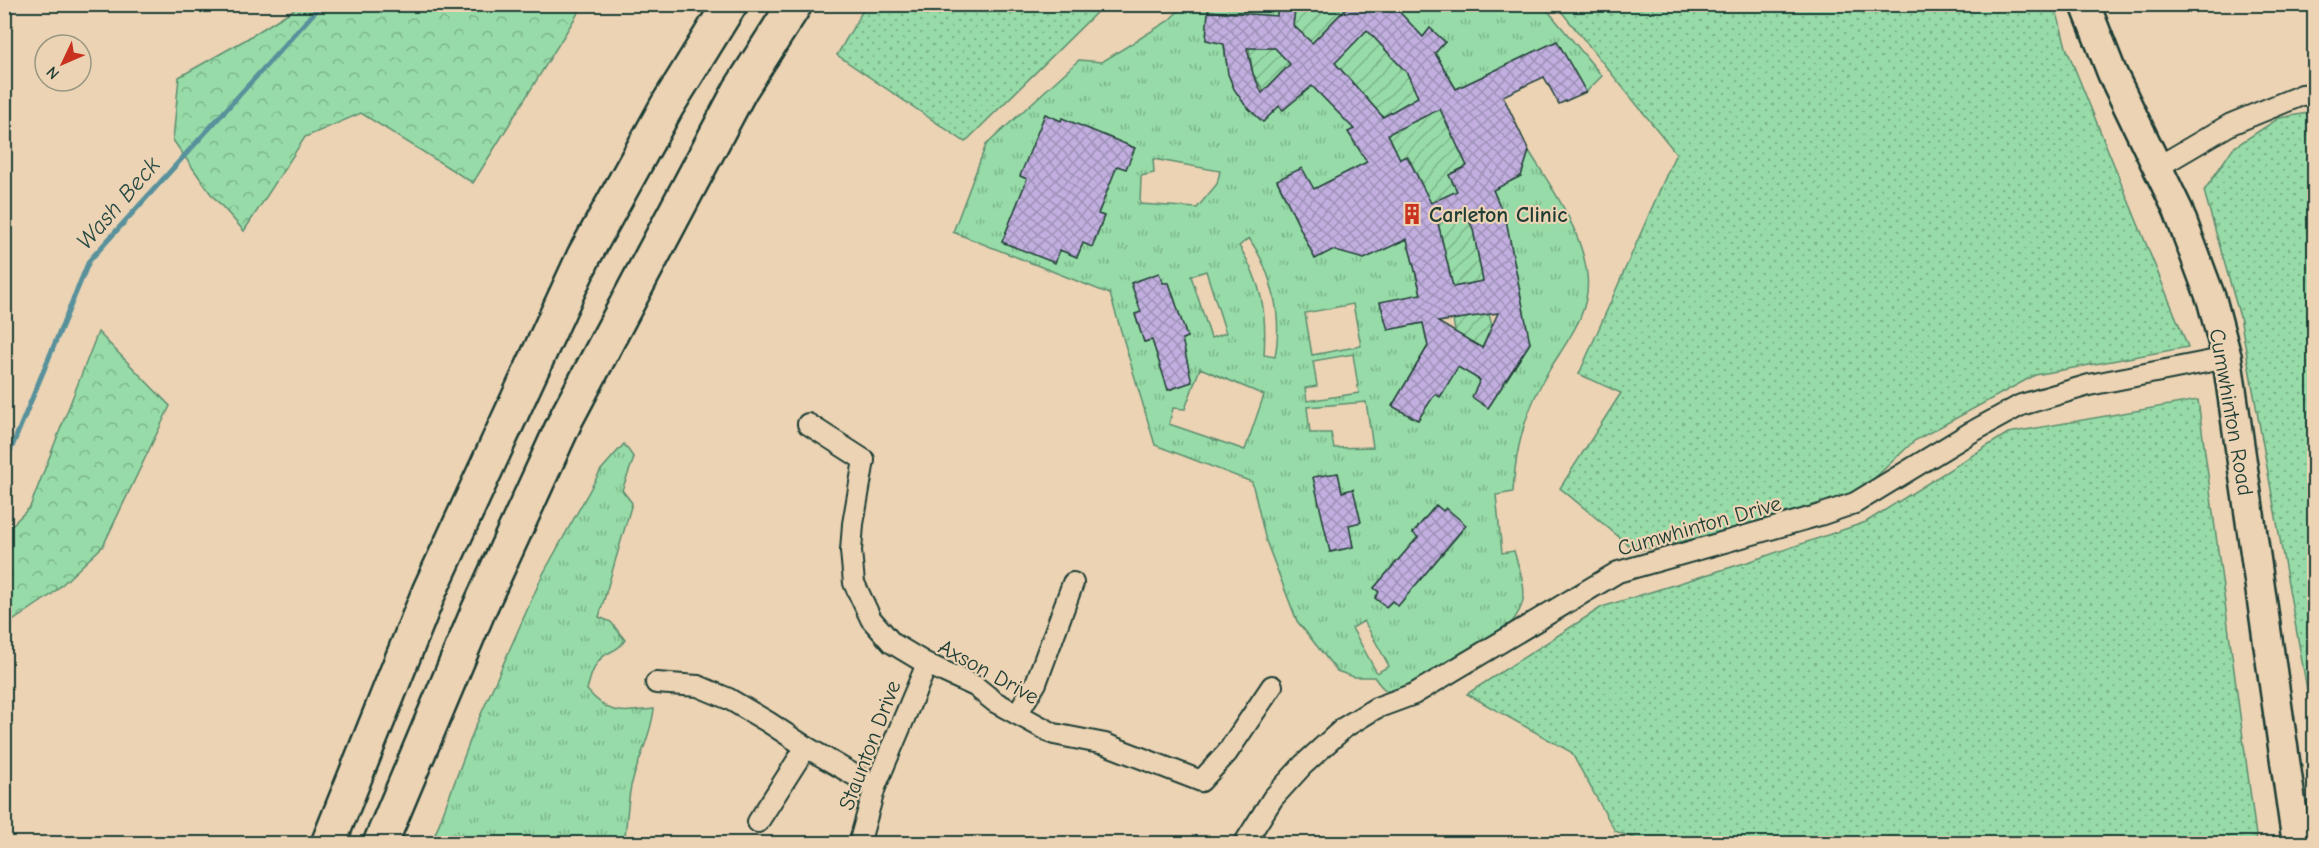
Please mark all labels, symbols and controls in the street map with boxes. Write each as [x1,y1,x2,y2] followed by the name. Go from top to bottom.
[33,33,93,93] north arrow
[43,63,63,83] text: N
[70,151,166,255] water label: Wash Beck
[1400,202,1424,226] building icon: Carleton Clinic
[1429,202,1568,228] place label: Carleton Clinic
[2204,327,2259,498] street label: Cumwhinton Road
[1614,490,1784,562] street label: Cumwhinton Drive
[934,634,1043,710] street label: Axson Drive
[833,677,907,814] street label: Staunton Drive

